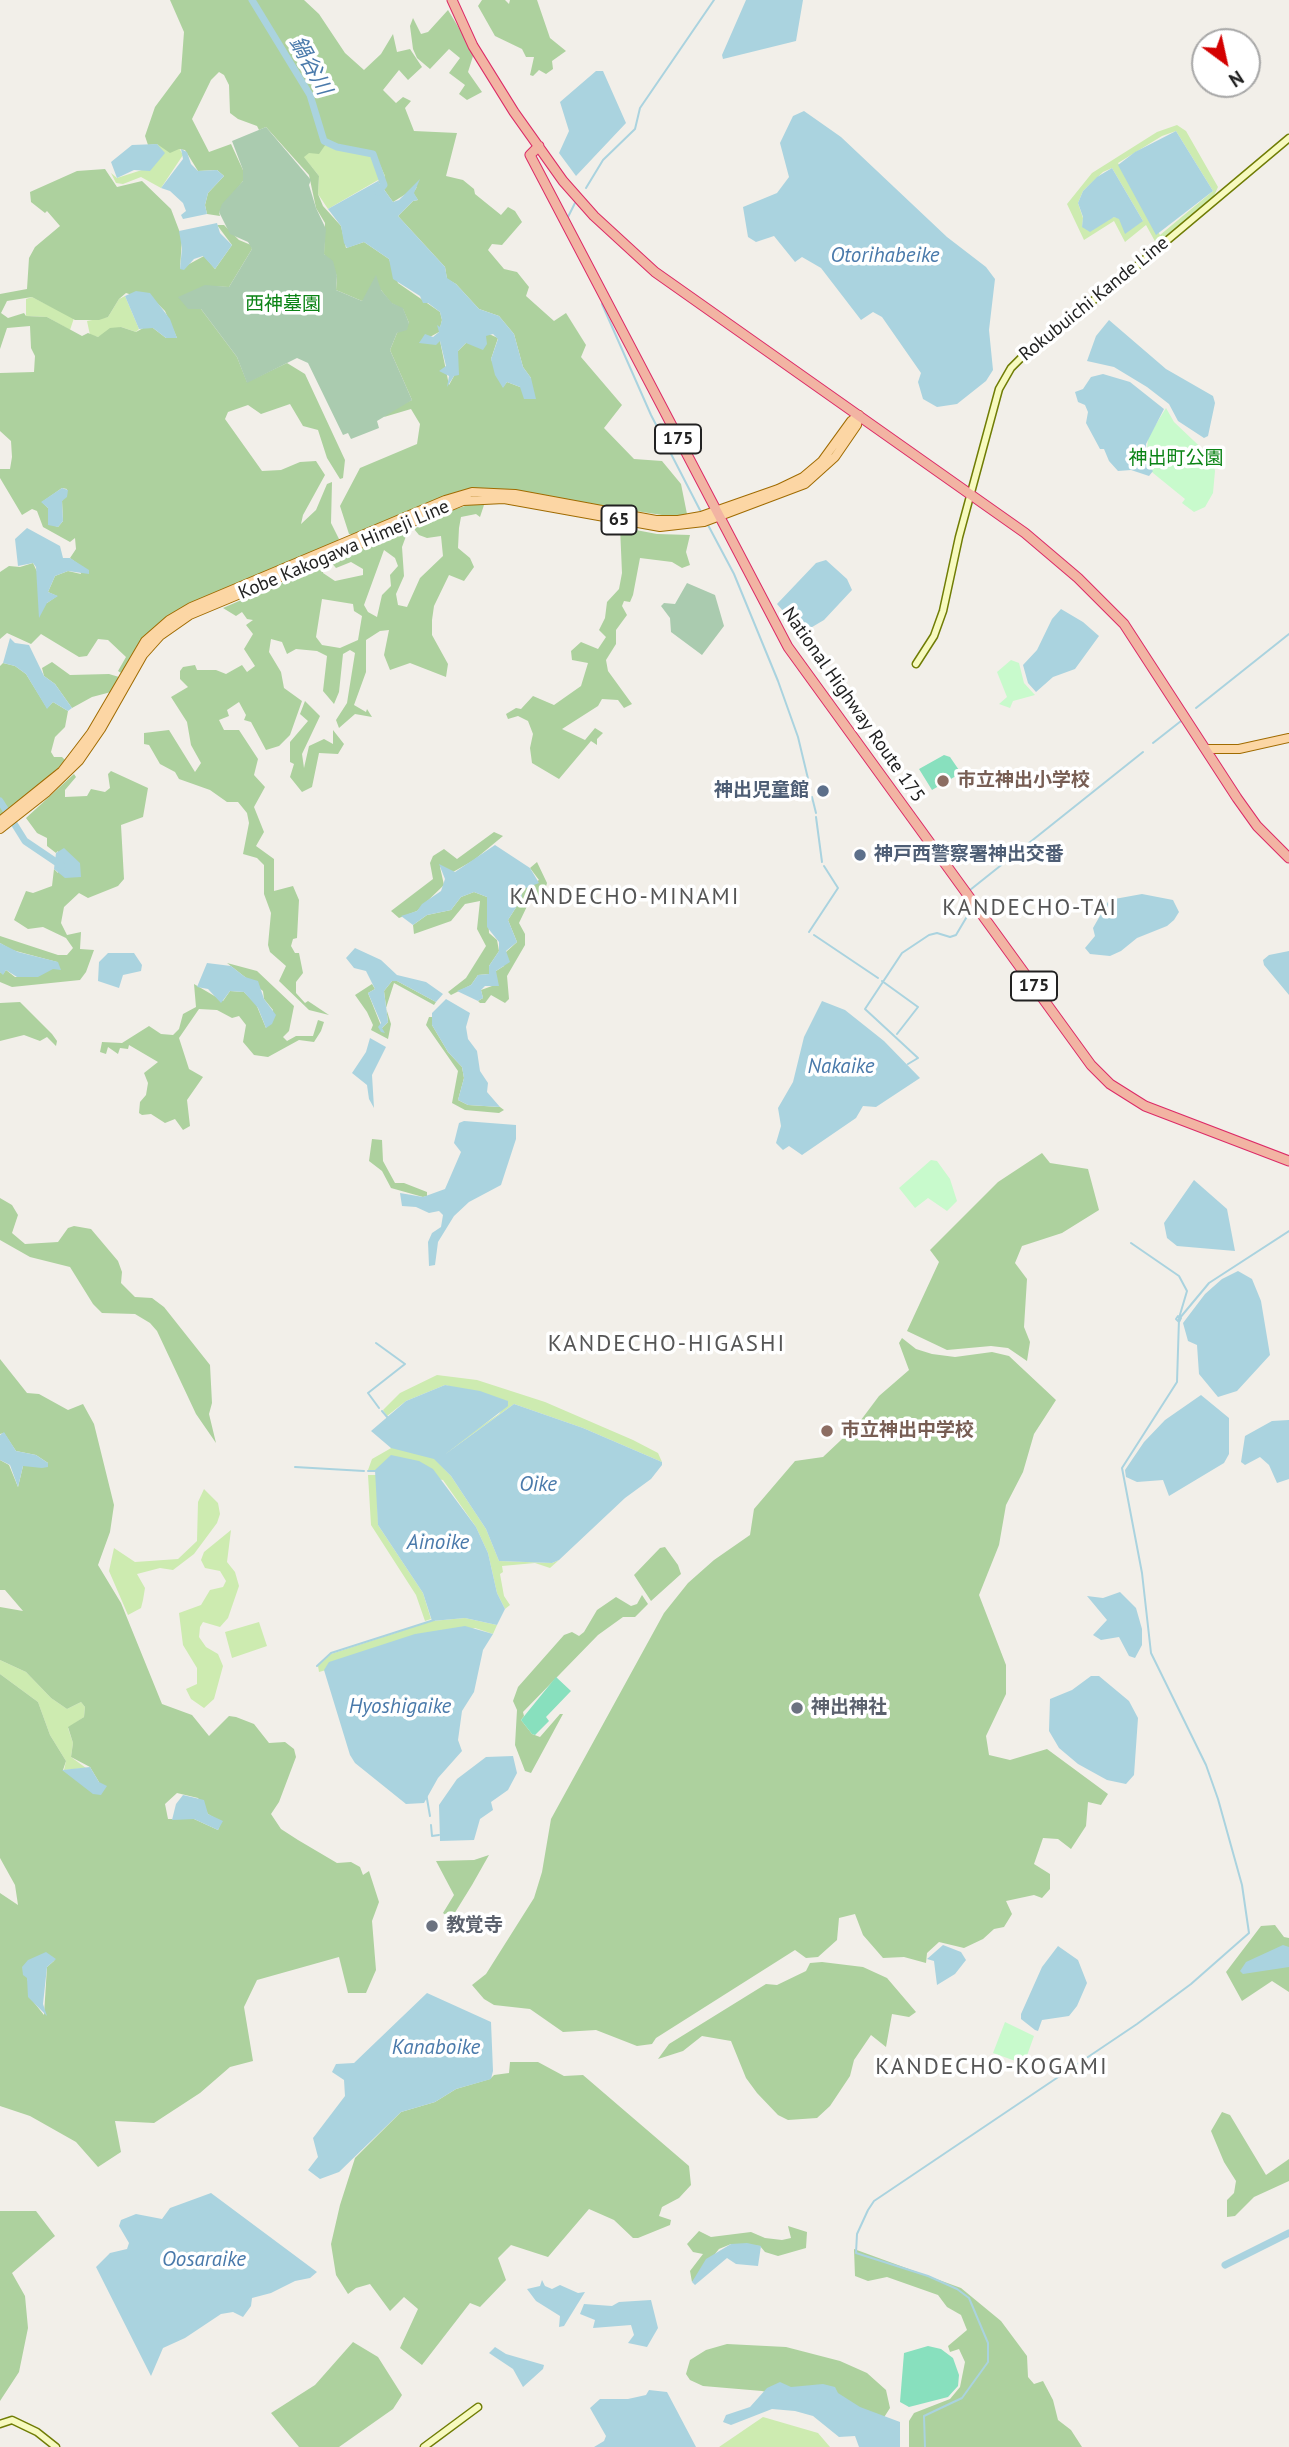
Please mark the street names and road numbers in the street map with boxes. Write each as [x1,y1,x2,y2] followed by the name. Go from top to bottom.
[1015,232,1173,366] street label: Rokubuichi Kande Line
[655,424,701,454] road number: 175
[235,495,453,605] street label: Kobe Kakogawa Himeji Line
[602,506,636,534] road number: 65
[777,603,929,807] street label: National Highway Route 175
[1011,972,1057,1001] road number: 175

